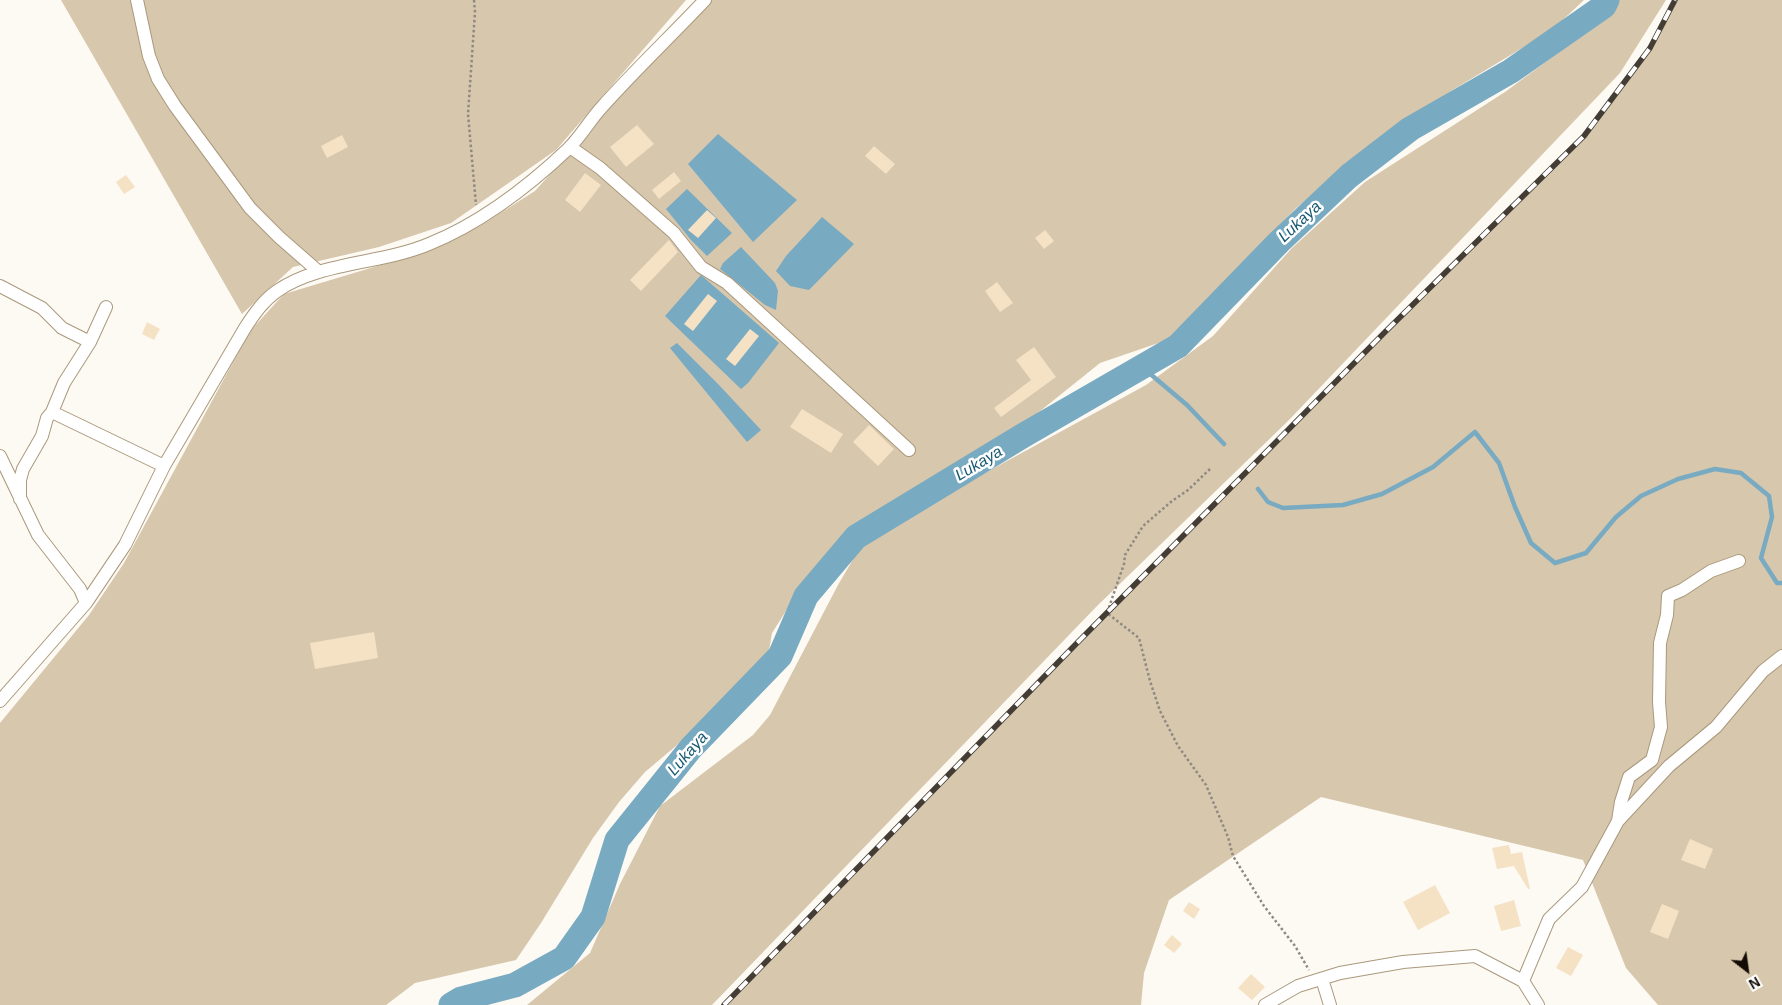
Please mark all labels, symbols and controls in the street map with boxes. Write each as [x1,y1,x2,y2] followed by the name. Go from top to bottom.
[1275,197,1325,247] water label: Lukaya
[952,442,1006,486] water label: Lukaya
[664,728,712,780] water label: Lukaya
[1722,945,1772,995] north arrow
[1746,974,1763,992] text: N

